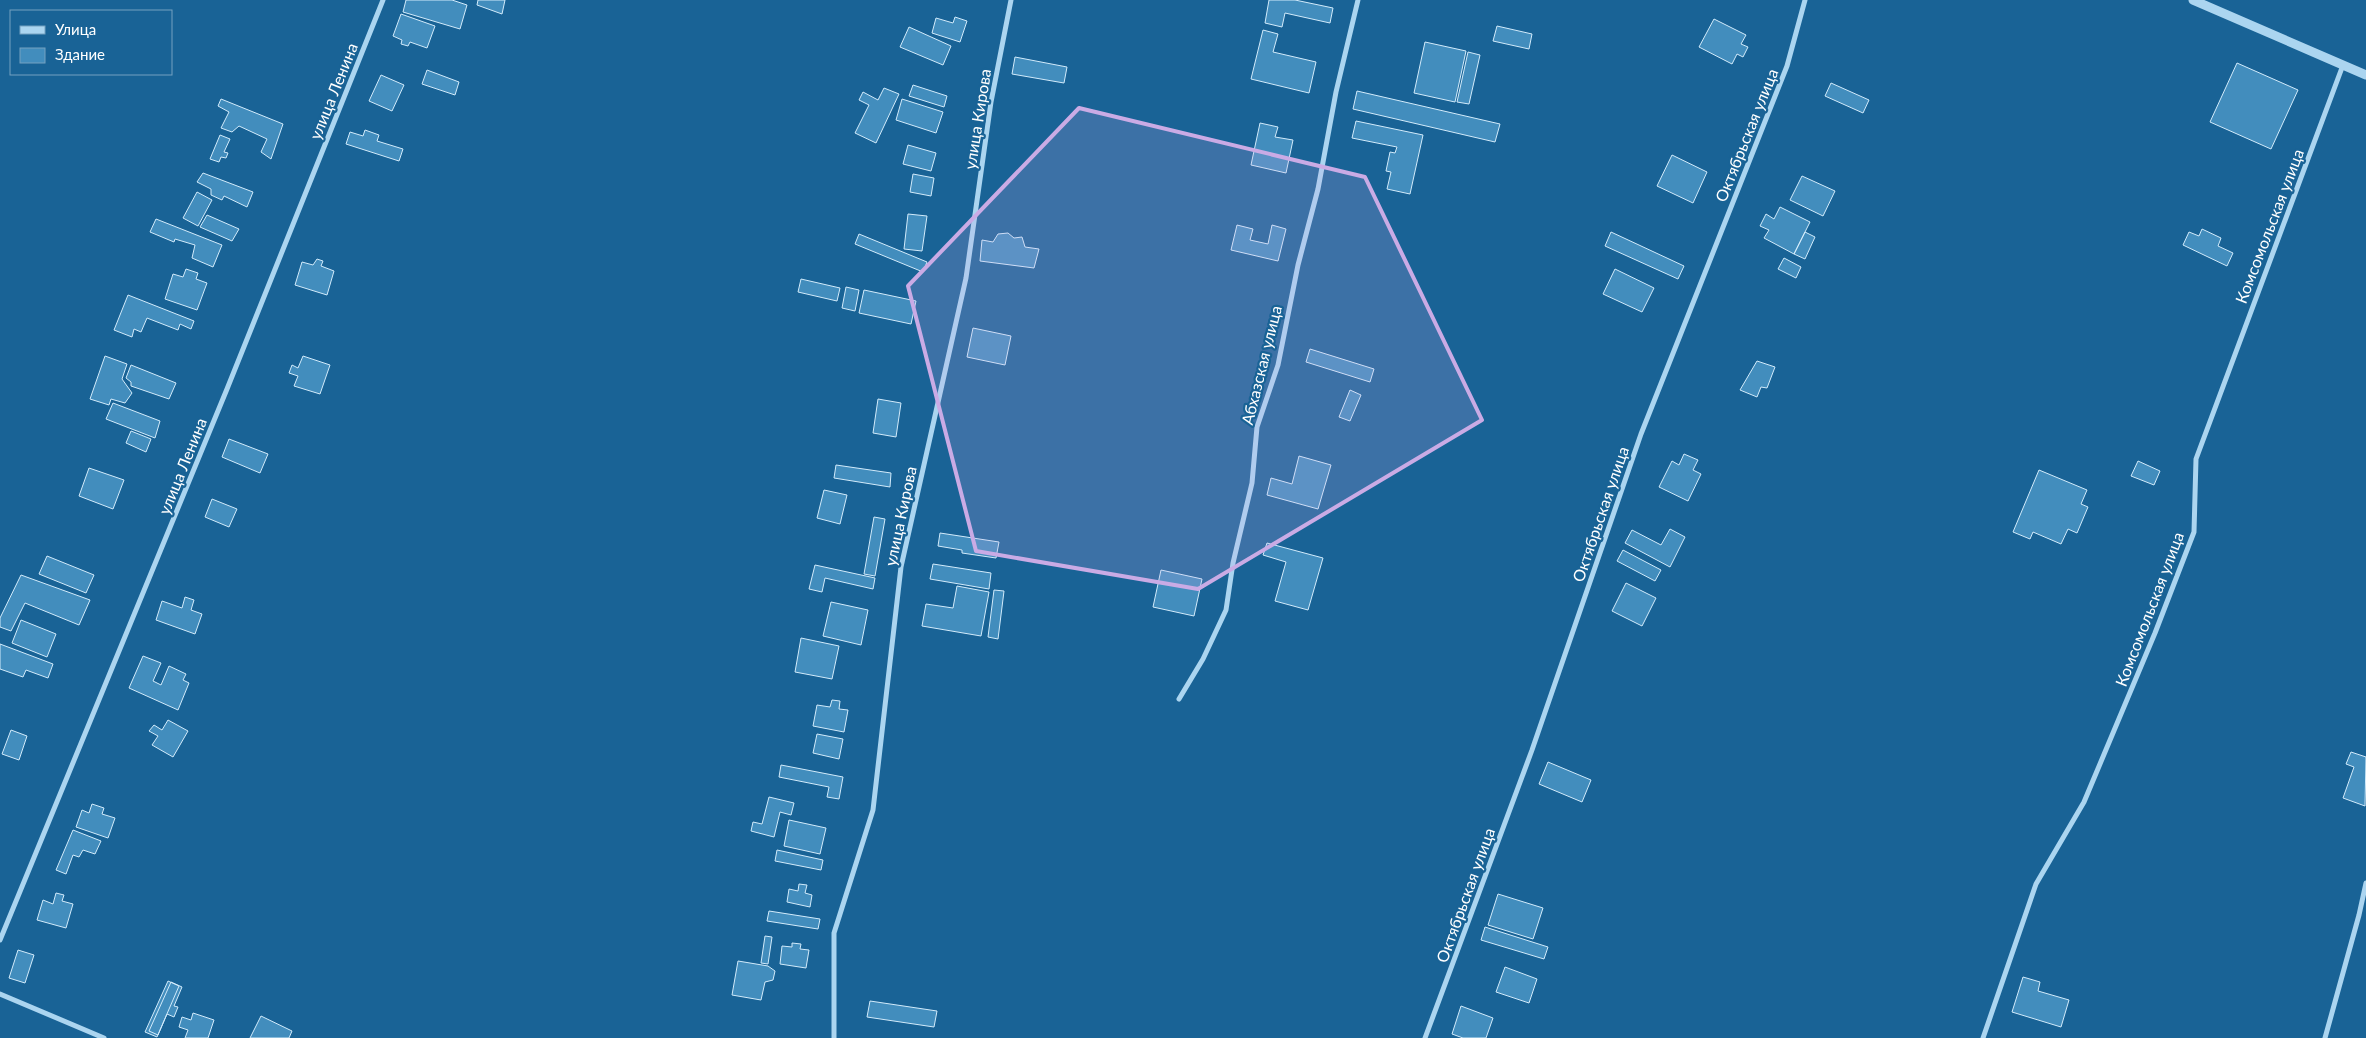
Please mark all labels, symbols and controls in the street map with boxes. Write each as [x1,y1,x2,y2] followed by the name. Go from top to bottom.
[10,10,172,75] legend
[55,20,96,38] text: Улица
[305,40,361,142] street label: улица Ленина
[55,45,105,63] text: Здание
[1711,66,1781,204] street label: Октябрьская улица
[960,67,994,171] street label: улица Кирова
[2231,146,2307,306] street label: Комсомольская улица
[1237,303,1285,427] street label: Абхазская улица
[154,415,210,517] street label: улица Ленина
[1568,444,1632,584] street label: Октябрьская улица
[880,464,920,568] street label: улица Кирова
[2111,529,2187,689] street label: Комсомольская улица
[1432,825,1498,965] street label: Октябрьская улица

